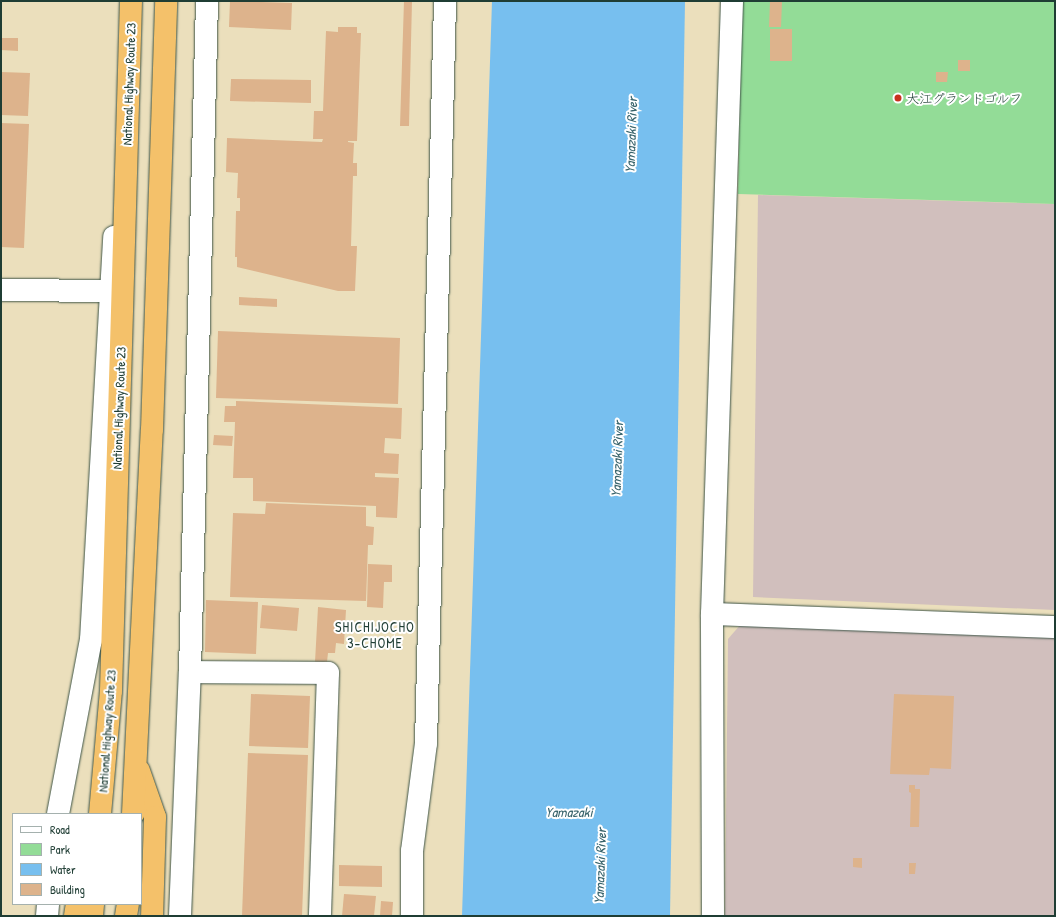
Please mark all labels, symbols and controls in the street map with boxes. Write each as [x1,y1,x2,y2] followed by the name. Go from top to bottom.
[119,22,139,146] street label: National Highway Route 23
[906,90,1023,106] place label: 大江グランドゴルフ
[893,93,903,103] marker: 大江グランドゴルフ
[621,97,641,173] water label: Yamazaki River
[109,346,129,470] street label: National Highway Route 23
[607,421,627,497] water label: Yamazaki River
[335,619,415,652] district label: SHICHIJOCHO 3-CHOME
[95,669,119,793] street label: National Highway Route 23
[545,804,593,820] water label: Yamazaki
[12,813,142,905] legend
[50,821,70,838] text: Road
[590,828,610,904] water label: Yamazaki River
[50,841,70,858] text: Park
[50,861,76,878] text: Water
[50,881,85,898] text: Building

